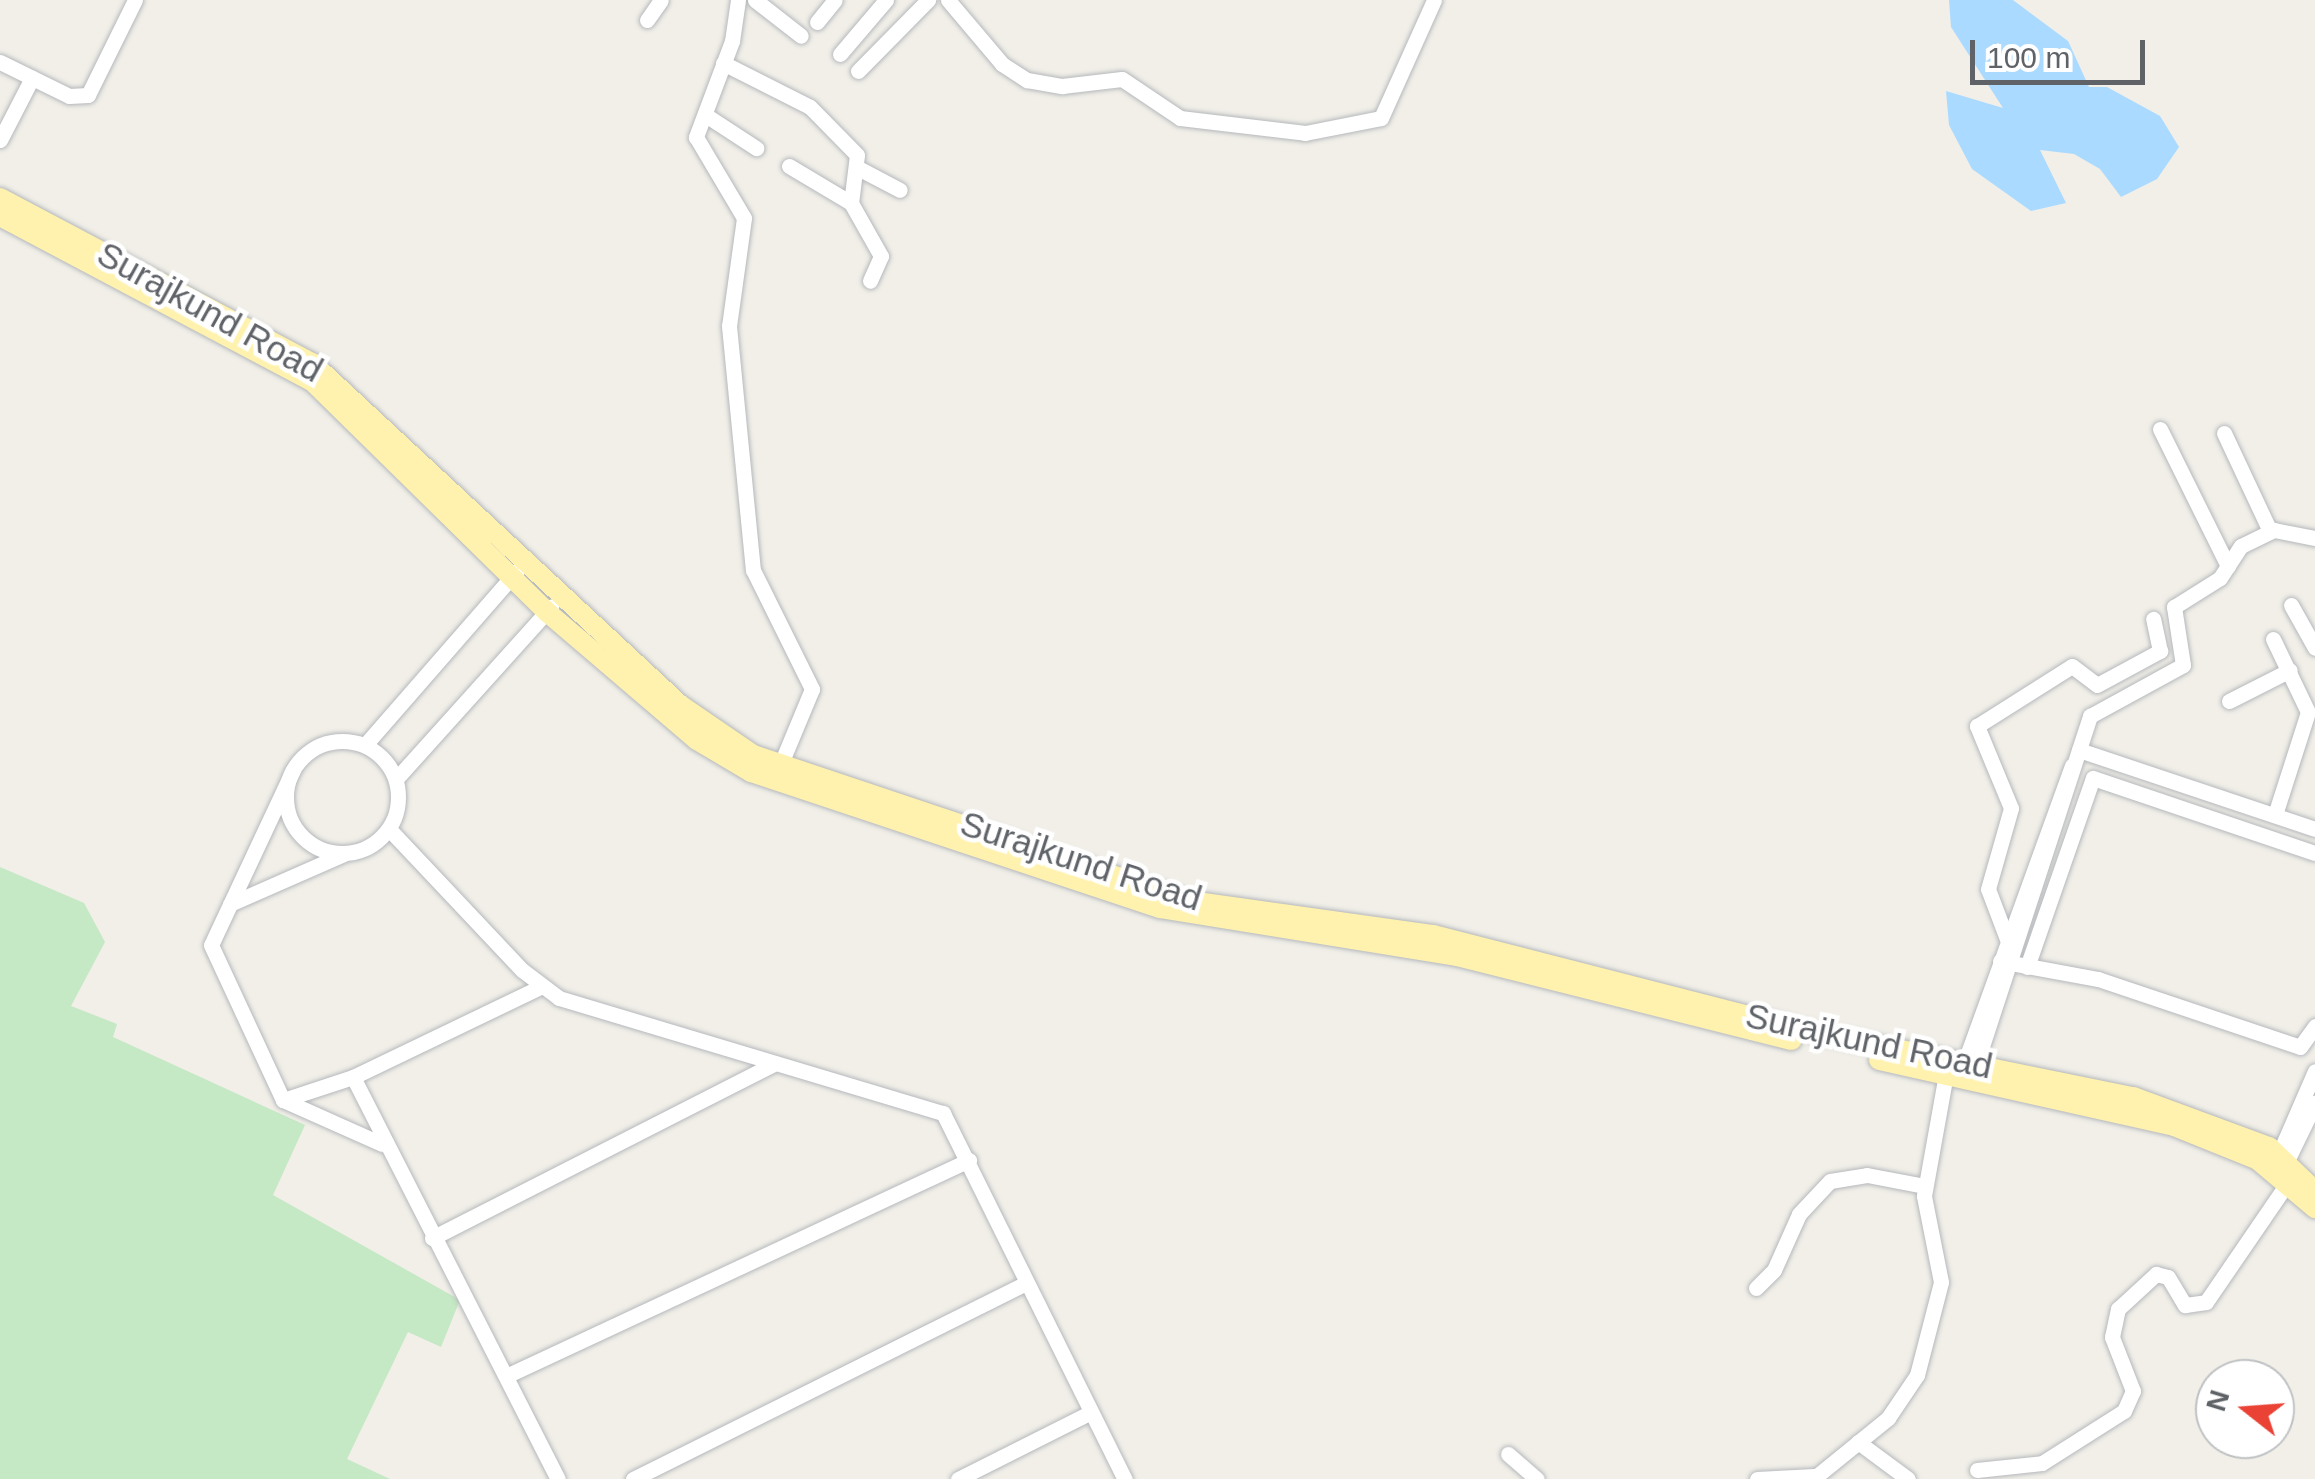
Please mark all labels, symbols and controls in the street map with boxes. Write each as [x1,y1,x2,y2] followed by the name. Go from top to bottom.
[1975,20,2150,82] scale bar
[1987,41,2070,74] text: 100 m
[90,233,330,391] street label: Surajkund Road
[955,802,1207,920] street label: Surajkund Road
[1742,994,1996,1088] street label: Surajkund Road
[2195,1359,2295,1459] north arrow
[2200,1386,2236,1415] text: N

